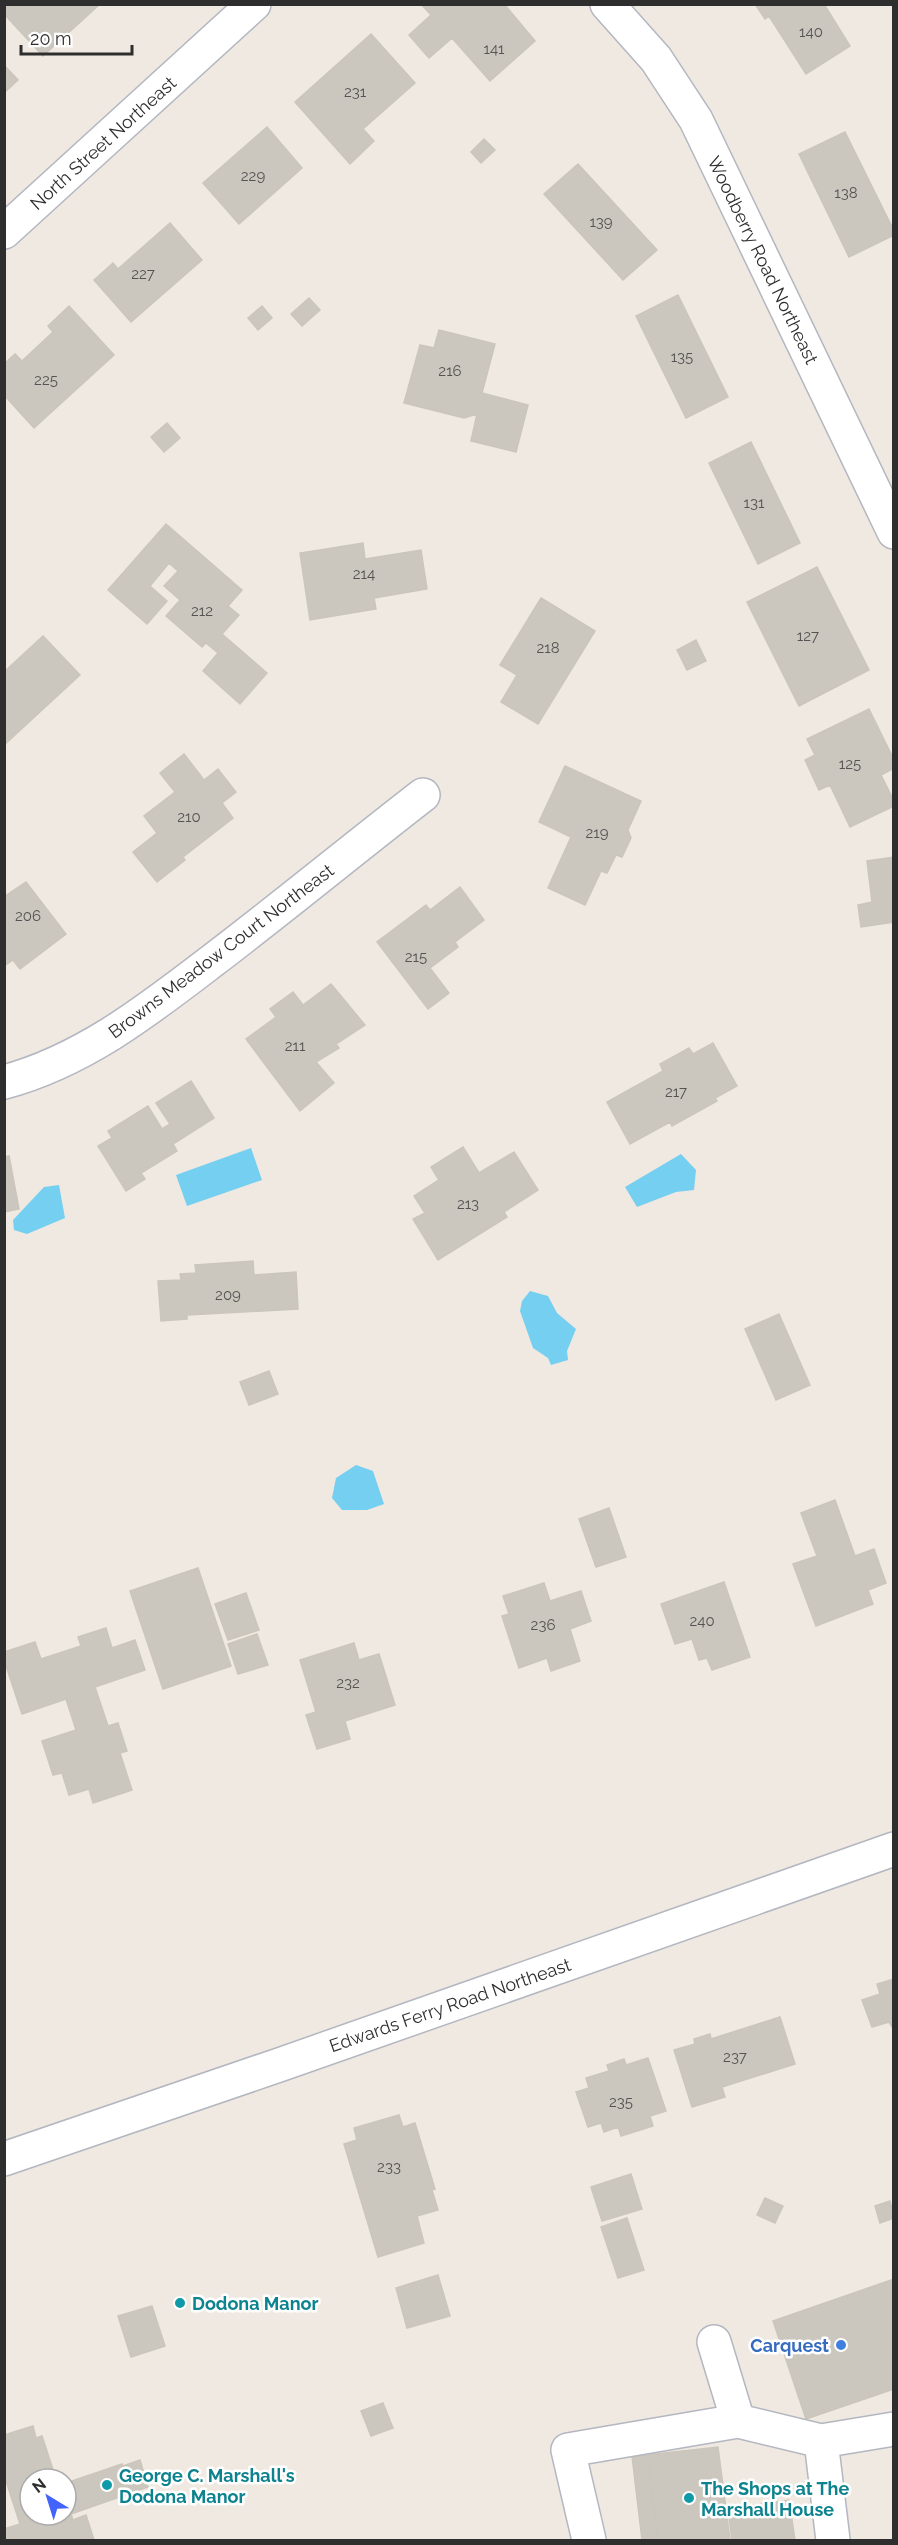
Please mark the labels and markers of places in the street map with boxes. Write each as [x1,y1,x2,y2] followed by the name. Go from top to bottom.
[192,2293,318,2314] place label: Dodona Manor
[173,2296,187,2310] marker: Dodona Manor
[750,2335,829,2356] place label: Carquest
[834,2338,848,2352] marker: Carquest
[119,2465,295,2507] place label: George C. Marshall's Dodona Manor
[100,2478,114,2492] marker: George C. Marshall's Dodona Manor
[701,2478,849,2520] place label: The Shops at The Marshall House
[682,2491,696,2505] marker: The Shops at The Marshall House

